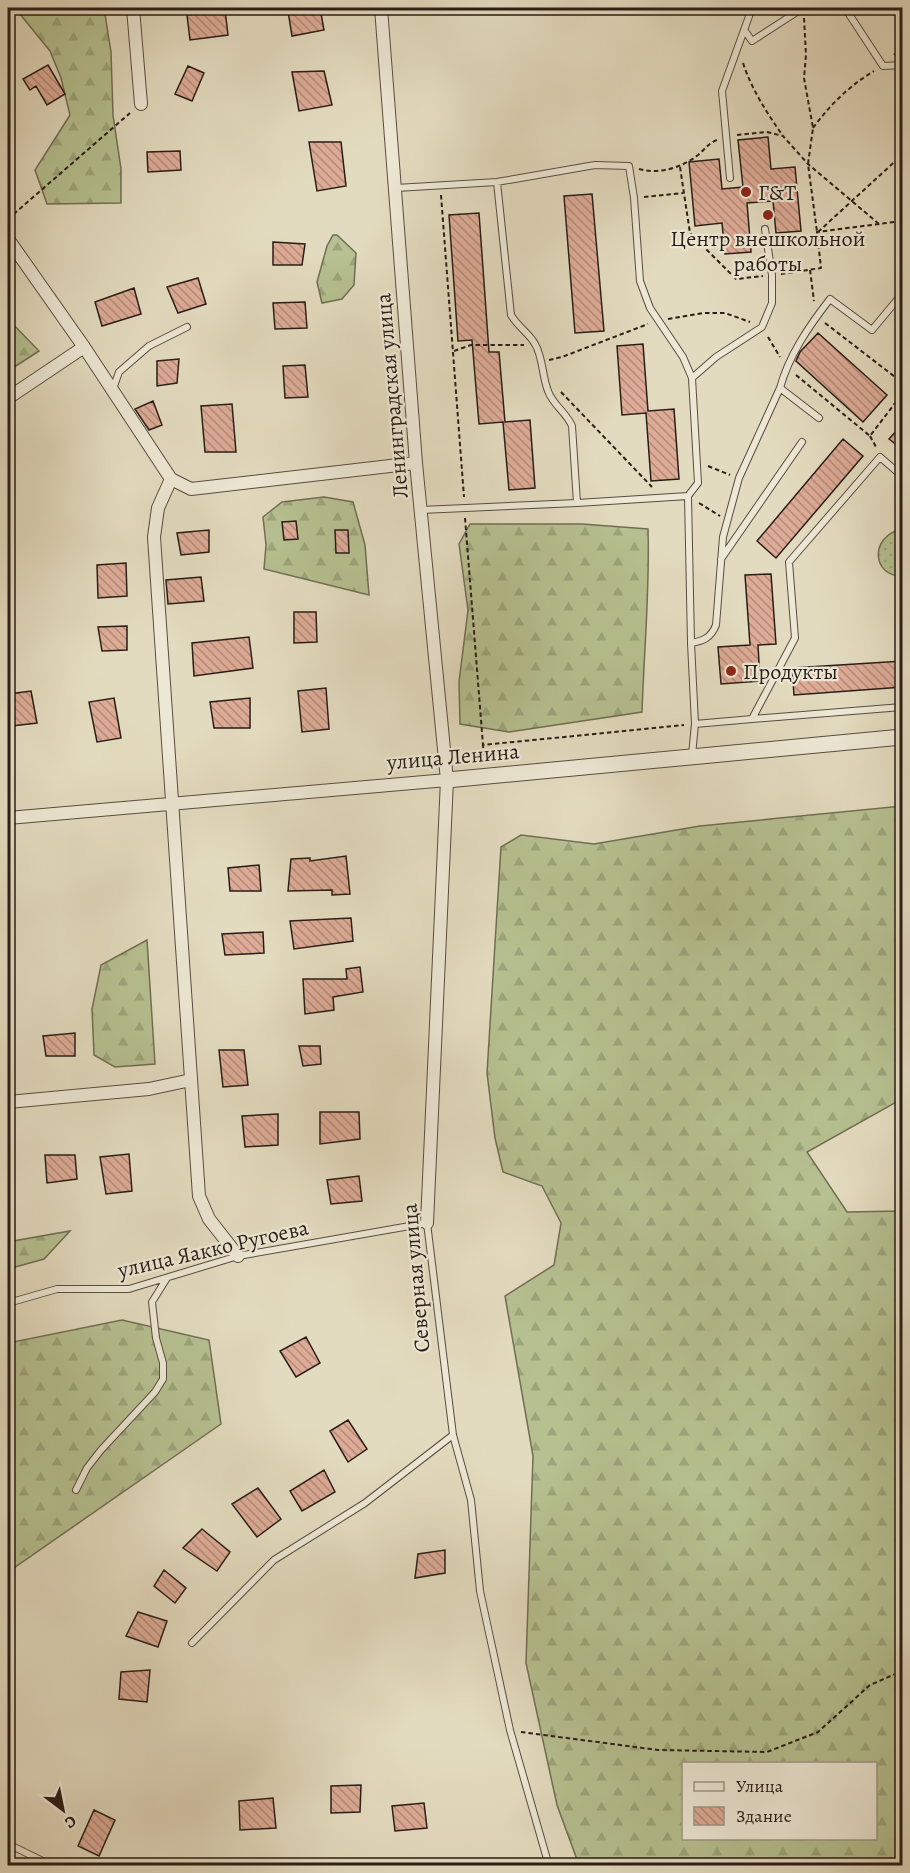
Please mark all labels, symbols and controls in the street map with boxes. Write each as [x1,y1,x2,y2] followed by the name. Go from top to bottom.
[758,178,796,208] place label: Г&Т
[739,185,753,199] marker: Г&Т
[761,208,775,222] marker: Центр внешкольной работы
[671,224,865,279] place label: Центр внешкольной работы
[368,291,416,500] street label: Ленинградская улица
[743,657,838,687] place label: Продукты
[724,664,738,678] marker: Продукты
[384,736,522,778] street label: улица Ленина
[394,1201,437,1354] street label: Северная улица
[114,1212,312,1286] street label: улица Яакко Ругоева
[682,1762,877,1840] legend
[736,1774,784,1798] text: Улица
[33,1780,93,1840] north arrow
[736,1804,792,1828] text: Здание
[60,1810,80,1834] text: С

